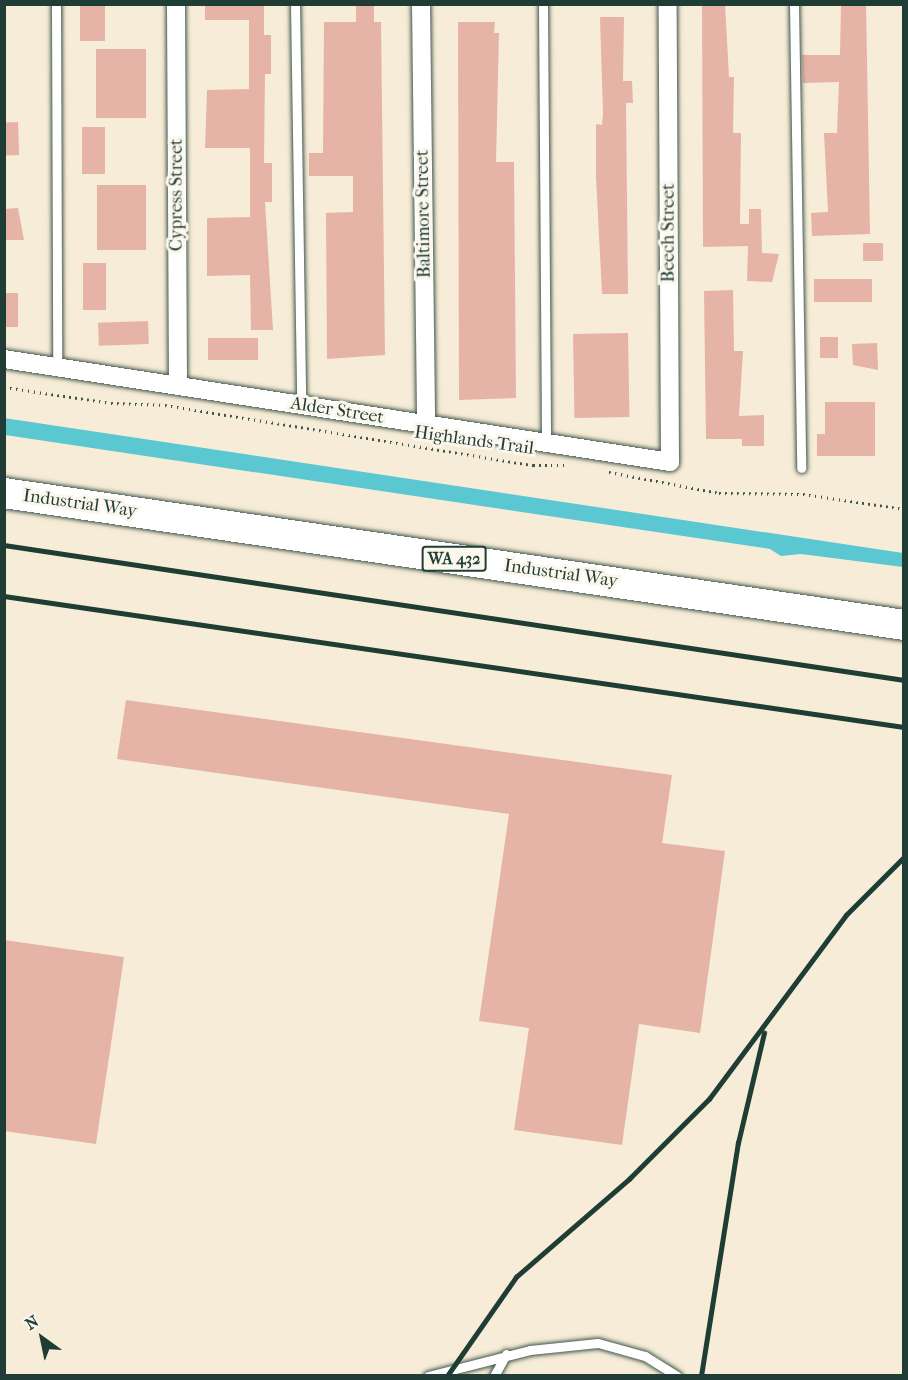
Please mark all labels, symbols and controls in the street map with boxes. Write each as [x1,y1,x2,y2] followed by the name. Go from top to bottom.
[166,139,188,251] street label: Cypress Street
[412,150,436,278] street label: Baltimore Street
[658,184,680,282] street label: Beech Street
[289,393,385,429] street label: Alder Street
[413,422,535,460] street label: Highlands Trail
[22,485,138,523] street label: Industrial Way
[421,546,487,572] road number: WA 432
[503,555,619,593] street label: Industrial Way
[12,1308,72,1368] north arrow
[22,1311,42,1334] text: N

